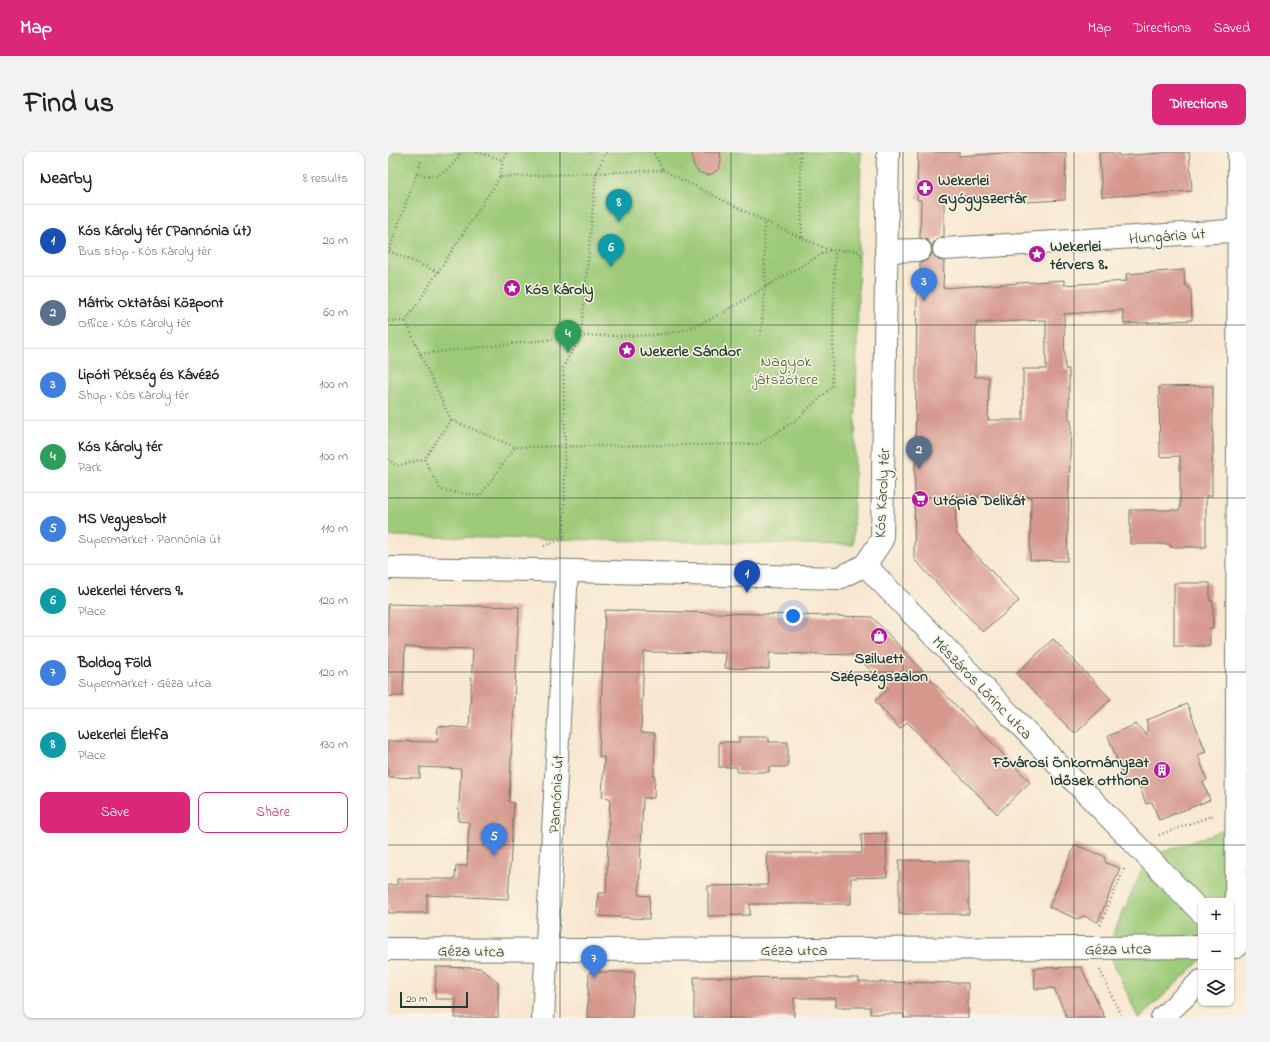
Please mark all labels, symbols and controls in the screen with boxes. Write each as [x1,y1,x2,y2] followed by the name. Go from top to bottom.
[20,15,52,42] text: Map
[1088,18,1111,39] text: Map
[1133,18,1191,39] text: Directions
[1213,18,1250,39] text: Saved
[24,84,114,125] text: Find us
[1152,84,1246,125] button: Directions
[40,166,92,191] text: Nearby
[303,169,348,188] text: 8 results
[938,169,1028,212] place label: Wekerlei Gyógyszertár
[915,178,935,198] pharmacy icon: Wekerlei Gyógyszertár
[606,189,632,222] pin: 8
[78,220,251,242] text: Kós Károly tér (Pannónia út)
[1128,222,1207,252] street label: Hungária út
[51,231,55,250] text: 1
[323,231,348,250] text: 20 m
[598,234,624,267] pin: 6
[1049,235,1108,277] place label: Wekerlei térvers 8.
[78,242,211,261] text: Bus stop · Kós Károly tér
[1027,244,1047,264] place icon: Wekerlei térvers 8.
[911,268,937,301] pin: 3
[502,278,522,298] place icon: Kós Károly
[525,278,594,303] place label: Kós Károly
[78,292,224,314] text: Mátrix Oktatási Központ
[50,303,56,322] text: 2
[323,303,348,322] text: 60 m
[78,314,191,333] text: Office · Kós Károly tér
[555,320,581,353] pin: 4
[617,340,637,360] place icon: Wekerle Sándor
[640,340,742,364] place label: Wekerle Sándor
[752,350,819,392] park label: Nagyok játszótere
[78,364,219,386] text: Lipóti Pékség és Kávézó
[50,375,56,394] text: 3
[319,375,348,394] text: 100 m
[78,386,189,405] text: Shop · Kós Károly tér
[78,436,162,458] text: Kós Károly tér
[906,436,932,469] pin: 2
[50,447,56,466] text: 4
[319,447,348,466] text: 100 m
[869,448,897,539] street label: Kós Károly tér
[78,458,102,477] text: Park
[910,489,930,509] supermarket icon: Utópia Delikát
[933,489,1027,513] place label: Utópia Delikát
[78,508,167,530] text: MS Vegyesbolt
[49,519,57,538] text: 5
[321,519,348,538] text: 110 m
[78,530,221,549] text: Supermarket · Pannónia út
[734,560,760,593] pin: 1
[78,580,183,602] text: Wekerlei térvers 9.
[50,591,56,610] text: 6
[318,591,348,610] text: 120 m
[78,602,106,621] text: Place
[783,606,803,626] your location
[869,626,889,646] shop icon: Sziluett Szépségszalon
[926,631,1038,746] street label: Mészáros Lőrinc utca
[830,647,928,690] place label: Sziluett Szépségszalon
[78,652,151,674] text: Boldog Föld
[50,663,56,682] text: 7
[318,663,348,682] text: 120 m
[78,674,211,693] text: Supermarket · Géza utca
[78,724,168,746] text: Wekerlei Életfa
[51,735,55,754] text: 8
[320,735,348,754] text: 130 m
[78,746,106,765] text: Place
[991,751,1150,793] place label: Fővárosi Önkormányzat Idősek otthona
[543,753,571,834] street label: Pannónia út
[1152,760,1172,780] building icon: Fővárosi Önkormányzat Idősek otthona
[40,792,190,833] button: Save
[198,792,348,833] button: Share
[481,823,507,856] pin: 5
[1198,898,1234,1006] map controls
[1198,898,1234,934] button: +
[1198,934,1234,970] button: −
[1084,937,1152,963] street label: Géza utca
[437,939,505,965] street label: Géza utca
[761,939,827,963] street label: Géza utca
[581,945,607,978] pin: 7
[1198,970,1234,1006] button: layers
[400,990,468,1009] scale bar
[406,991,428,1007] text: 20 m

